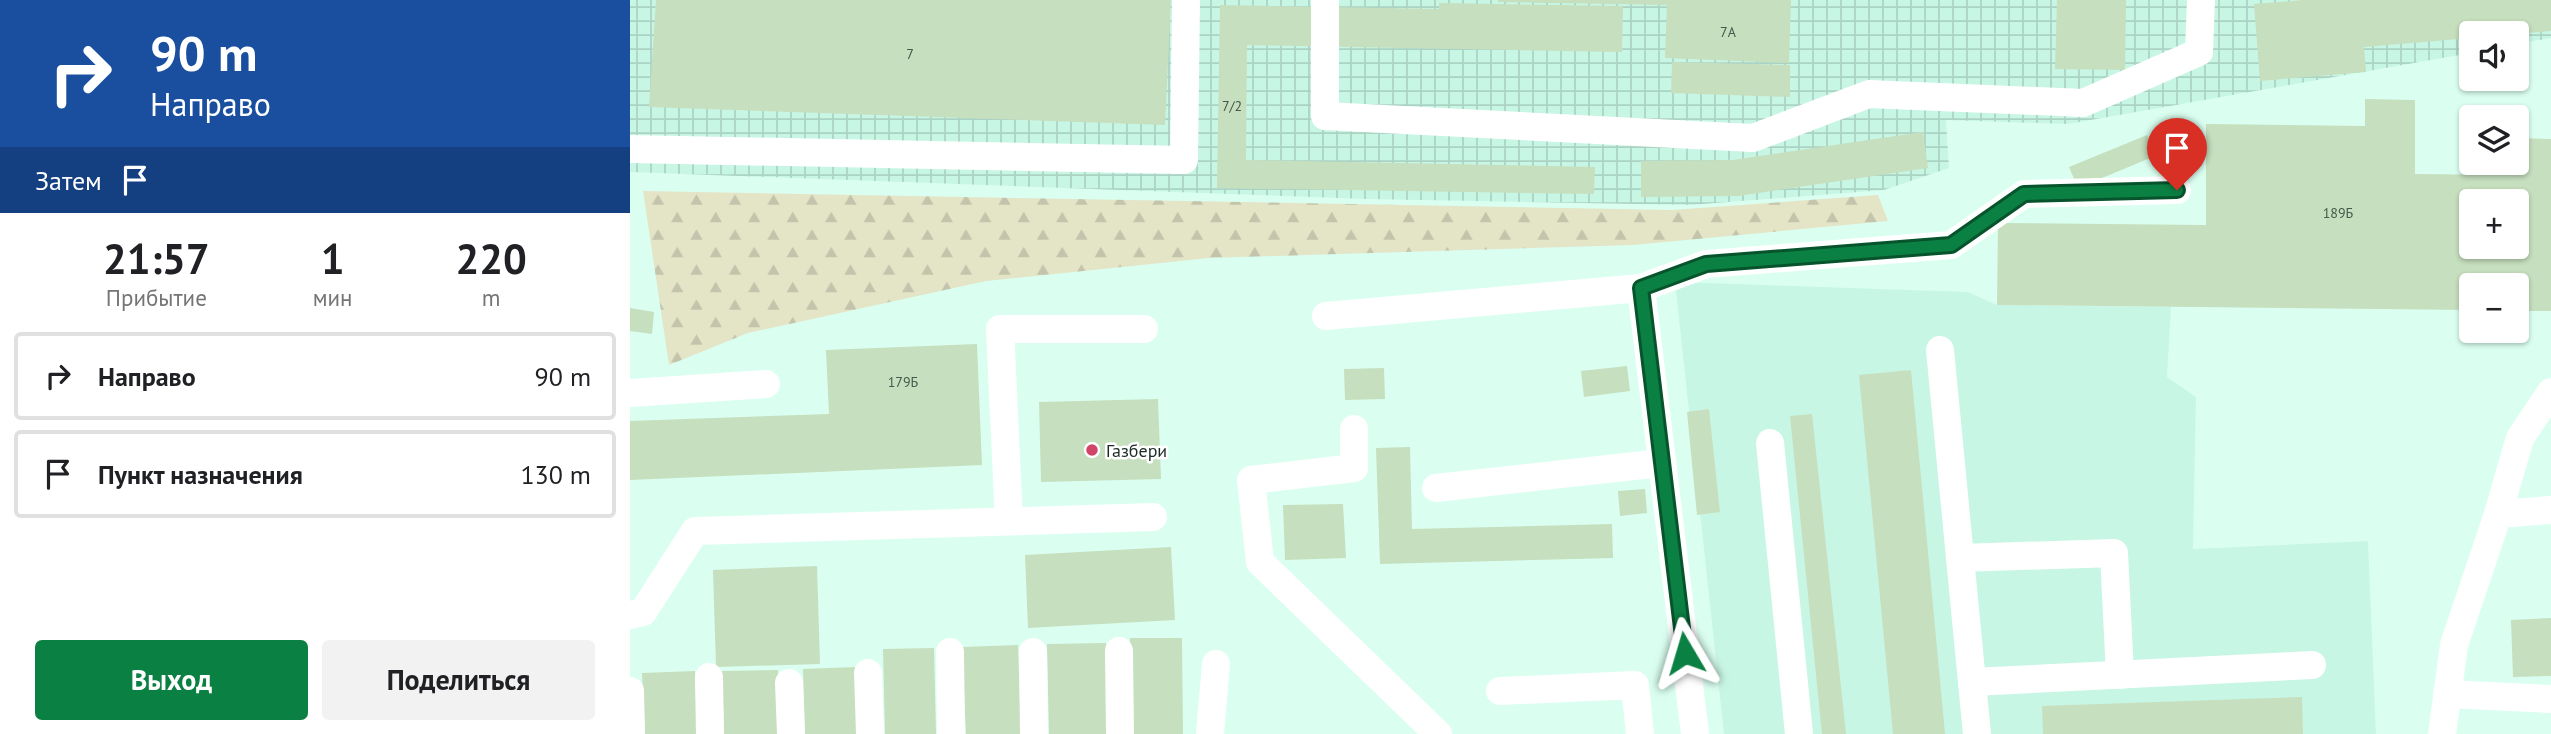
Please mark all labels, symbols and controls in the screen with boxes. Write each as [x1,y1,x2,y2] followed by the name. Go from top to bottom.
[150,21,257,85] text: 90 m
[2459,21,2529,343] map controls
[2459,21,2529,91] button: sound
[1720,23,1737,41] house number: 7А
[35,28,126,119] icon: right
[906,45,914,63] house number: 7
[150,83,271,125] text: Направо
[1222,97,1242,115] house number: 7/2
[2459,105,2529,175] button: layers
[2147,118,2207,190] pin
[2158,129,2196,167] icon: arrive
[116,161,154,199] icon: arrive
[35,164,102,197] text: Затем
[2459,189,2529,259] button: +
[2323,204,2354,222] house number: 189Б
[103,231,210,286] text: 21:57
[321,231,344,286] text: 1
[455,231,527,286] text: 220
[2459,273,2529,343] button: −
[106,283,207,312] text: Прибытие
[313,283,352,312] text: мин
[482,283,501,312] text: m
[39,357,77,395] icon: right
[98,360,196,393] text: Направо
[535,360,591,393] text: 90 m
[888,373,919,391] house number: 179Б
[1106,439,1167,462] place label: Газбери
[1084,442,1100,458] marker: Газбери
[39,455,77,493] icon: arrive
[98,458,303,491] text: Пункт назначения
[520,458,591,491] text: 130 m
[1648,616,1722,690] position arrow
[35,640,308,720] button: Выход
[322,640,595,720] button: Поделиться

